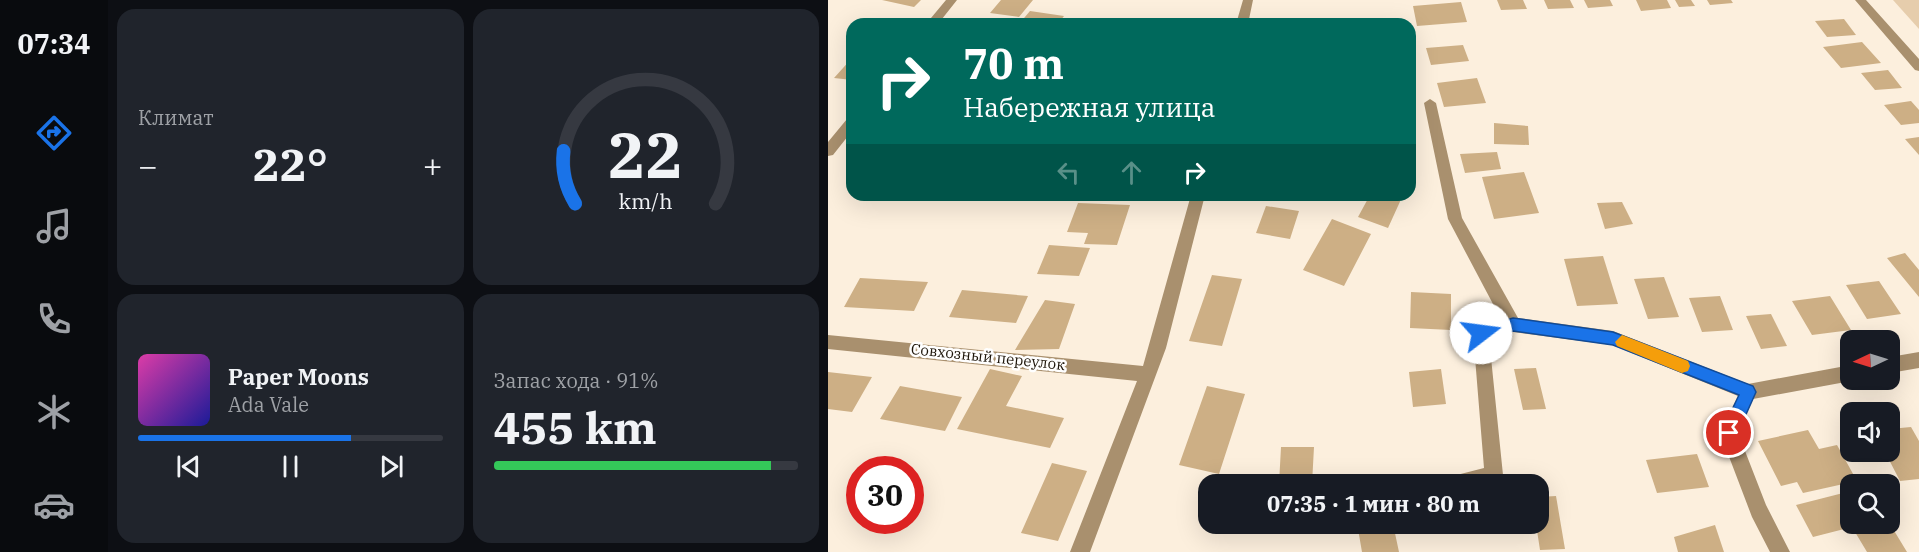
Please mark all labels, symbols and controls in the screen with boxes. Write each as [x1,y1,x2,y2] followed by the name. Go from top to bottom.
[18,26,90,61] text: 07:34
[963,36,1064,91] text: 70 m
[864,42,942,120] icon: right
[963,89,1216,124] text: Набережная улица
[138,104,214,131] text: Климат
[33,112,75,154] icon: directions
[608,114,683,195] text: 22
[253,135,328,193] text: 22°
[138,144,158,187] text: −
[423,144,443,187] text: +
[1052,156,1085,189] icon: left
[1115,156,1148,189] icon: ahead
[1178,156,1211,189] icon: right
[619,187,673,215] text: km/h
[33,205,75,247] icon: music
[33,298,75,340] icon: phone
[1449,301,1513,365] position arrow
[1840,330,1900,390] north arrow
[1840,330,1900,534] map controls
[910,339,1066,374] street label: Совхозный переулок
[228,362,369,391] text: Paper Moons
[494,367,659,394] text: Запас хода · 91%
[33,391,75,433] icon: climate
[228,391,309,418] text: Ada Vale
[494,398,657,456] text: 455 km
[1840,402,1900,462] button: sound
[1703,407,1754,458] pin
[1712,416,1745,449] icon: arrive
[172,450,205,483] icon: previous
[274,450,307,483] icon: pause
[375,450,408,483] icon: next
[846,456,924,534] speed limit sign: 30
[1840,474,1900,534] button: search
[33,484,75,526] icon: car
[1267,489,1480,518] text: 07:35 · 1 мин · 80 m

